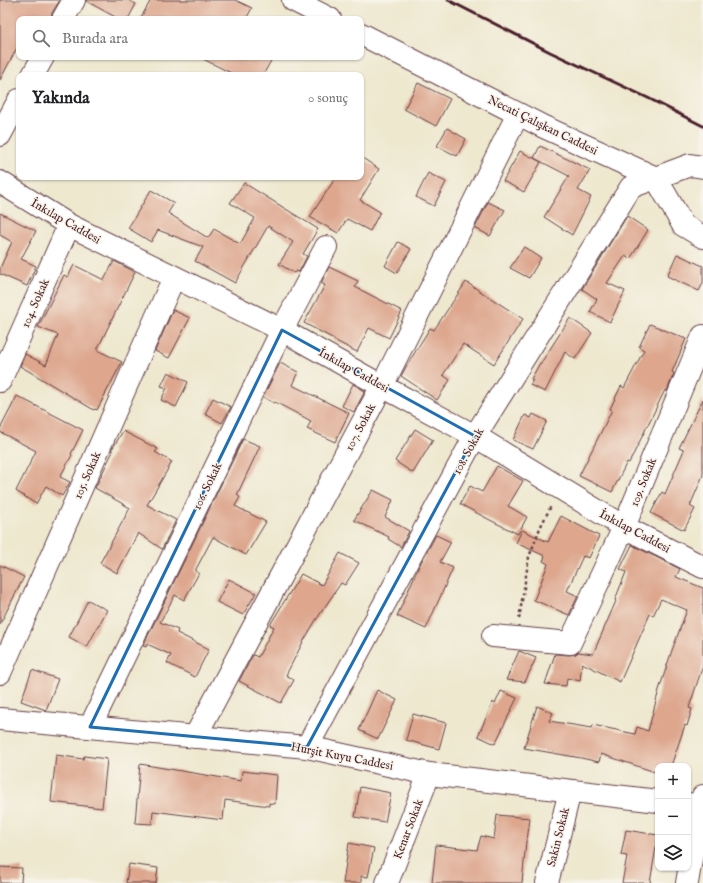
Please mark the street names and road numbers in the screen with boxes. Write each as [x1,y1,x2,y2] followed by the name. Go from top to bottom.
[485,92,600,159] street label: Necati Çalışkan Caddesi
[28,195,104,248] street label: İnkılap Caddesi
[18,276,53,330] street label: 104. Sokak
[315,344,392,397] street label: İnkılap Caddesi
[342,400,379,454] street label: 107. Sokak
[450,425,488,477] street label: 108. Sokak
[70,449,105,501] street label: 105. Sokak
[627,455,660,509] street label: 109. Sokak
[189,459,226,513] street label: 106. Sokak
[596,506,673,557] street label: İnkılap Caddesi
[289,739,394,774] street label: Hurşit Kuyu Caddesi
[390,796,427,861] street label: Kenar Sokak
[544,805,573,868] street label: Sakin Sokak

